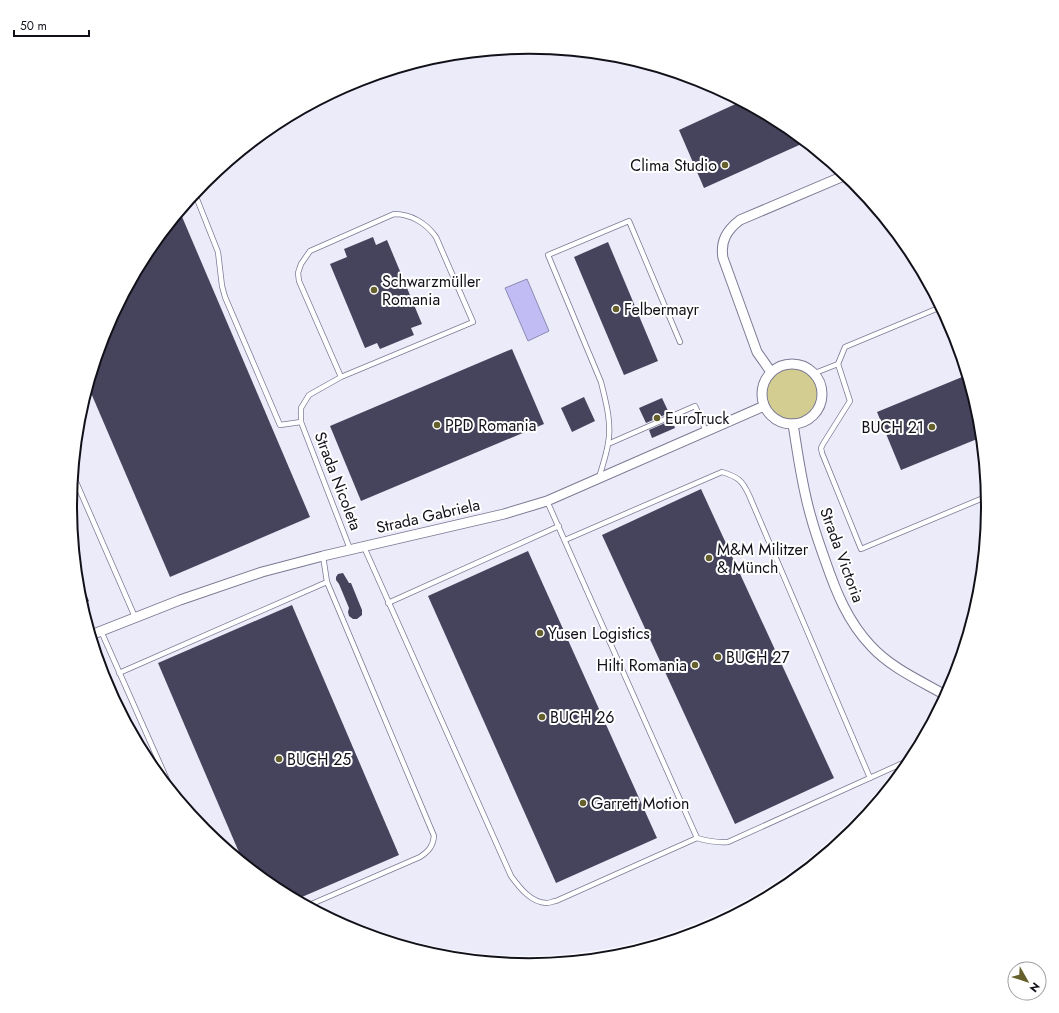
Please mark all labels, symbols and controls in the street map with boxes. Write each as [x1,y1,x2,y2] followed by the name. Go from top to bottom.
[14,12,89,38] scale bar
[20,17,47,35] text: 50 m
[630,154,717,177] place label: Clima Studio
[720,160,730,170] marker: Clima Studio
[382,270,481,311] place label: Schwarzmüller Romania
[369,285,379,295] marker: Schwarzmüller Romania
[624,298,699,321] place label: Felbermayr
[611,304,621,314] marker: Felbermayr
[665,407,730,430] place label: EuroTruck
[652,413,662,423] marker: EuroTruck
[445,414,536,437] place label: PPD Romania
[862,416,924,439] place label: BUCH 21
[432,420,442,430] marker: PPD Romania
[927,422,937,432] marker: BUCH 21
[309,428,367,534] street label: Strada Nicoleta
[374,493,482,539] street label: Strada Gabriela
[814,504,870,606] street label: Strada Victoria
[717,538,809,579] place label: M&M Militzer & Münch
[704,553,714,563] marker: M&M Militzer & Münch
[548,622,650,645] place label: Yusen Logistics
[535,628,545,638] marker: Yusen Logistics
[726,646,790,669] place label: BUCH 27
[713,652,723,662] marker: BUCH 27
[597,654,687,677] place label: Hilti Romania
[690,660,700,670] marker: Hilti Romania
[550,706,614,729] place label: BUCH 26
[537,712,547,722] marker: BUCH 26
[287,748,351,771] place label: BUCH 25
[274,754,284,764] marker: BUCH 25
[591,792,689,815] place label: Garrett Motion
[578,798,588,808] marker: Garrett Motion
[1007,961,1047,1001] north arrow
[1026,979,1044,996] text: N

